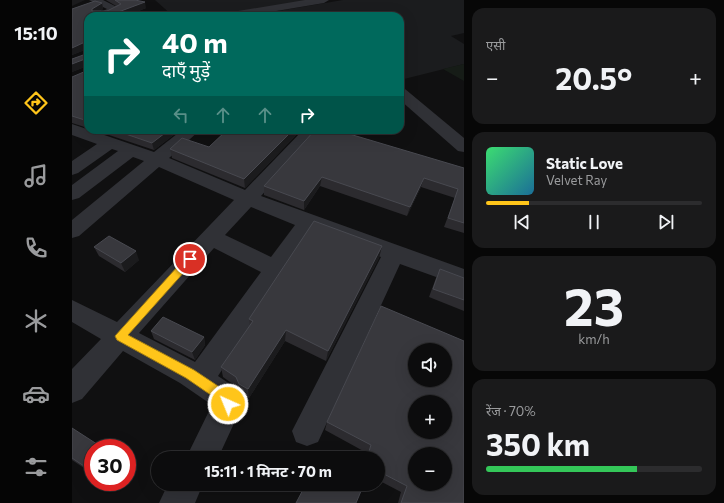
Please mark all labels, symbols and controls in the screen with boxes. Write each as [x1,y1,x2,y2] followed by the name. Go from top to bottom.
[14,22,58,44] text: 15:10
[162,25,228,59] text: 40 m
[96,28,148,80] icon: right
[486,37,505,53] text: एसी
[162,59,210,81] text: दाएँ मुड़ें
[555,59,632,96] text: 20.5°
[486,64,499,91] text: −
[689,64,702,91] text: +
[22,89,50,117] icon: directions
[170,104,192,126] icon: left
[212,104,234,126] icon: ahead
[254,104,276,126] icon: ahead
[296,104,318,126] icon: right
[546,154,623,172] text: Static Love
[22,162,50,190] icon: music
[546,172,607,188] text: Velvet Ray
[511,211,533,233] icon: previous
[583,211,605,233] icon: pause
[655,211,677,233] icon: next
[22,234,50,262] icon: phone
[173,242,207,276] pin
[179,248,201,270] icon: arrive
[564,273,624,337] text: 23
[22,307,50,335] icon: climate
[578,331,610,347] text: km/h
[408,343,452,491] map controls
[408,343,452,387] button: sound
[22,380,50,408] icon: car
[207,383,249,425] position arrow
[408,395,452,439] button: +
[486,403,536,419] text: रेंज · 70%
[486,425,590,462] text: 350 km
[84,439,136,491] speed limit sign: 30
[408,447,452,491] button: −
[22,453,50,481] icon: filters
[204,462,332,480] text: 15:11 · 1 मिनट · 70 m

